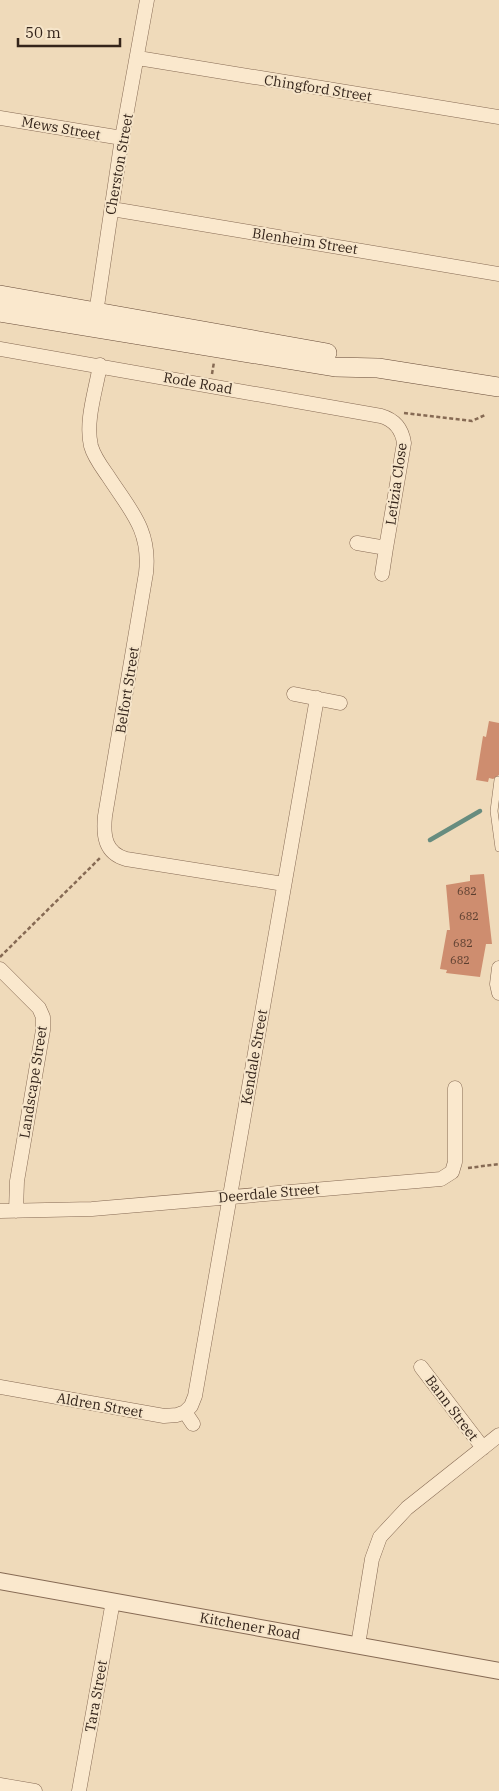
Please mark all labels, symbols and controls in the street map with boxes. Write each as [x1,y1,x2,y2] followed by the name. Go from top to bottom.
[18,15,120,47] scale bar
[25,23,61,42] text: 50 m
[263,71,373,105] street label: Chingford Street
[20,112,102,144] street label: Mews Street
[101,112,137,216] street label: Cherston Street
[251,224,359,258] street label: Blenheim Street
[162,368,234,398] street label: Rode Road
[381,442,411,526] street label: Letizia Close
[111,645,143,735] street label: Belfort Street
[457,884,477,898] house number: 682
[459,909,479,923] house number: 682
[453,936,473,950] house number: 682
[450,953,470,967] house number: 682
[237,1008,271,1106] street label: Kendale Street
[15,1024,51,1140] street label: Landscape Street
[218,1180,320,1206] street label: Deerdale Street
[421,1372,483,1444] street label: Bann Street
[55,1389,145,1421] street label: Aldren Street
[198,1608,302,1644] street label: Kitchener Road
[81,1659,111,1733] street label: Tara Street

